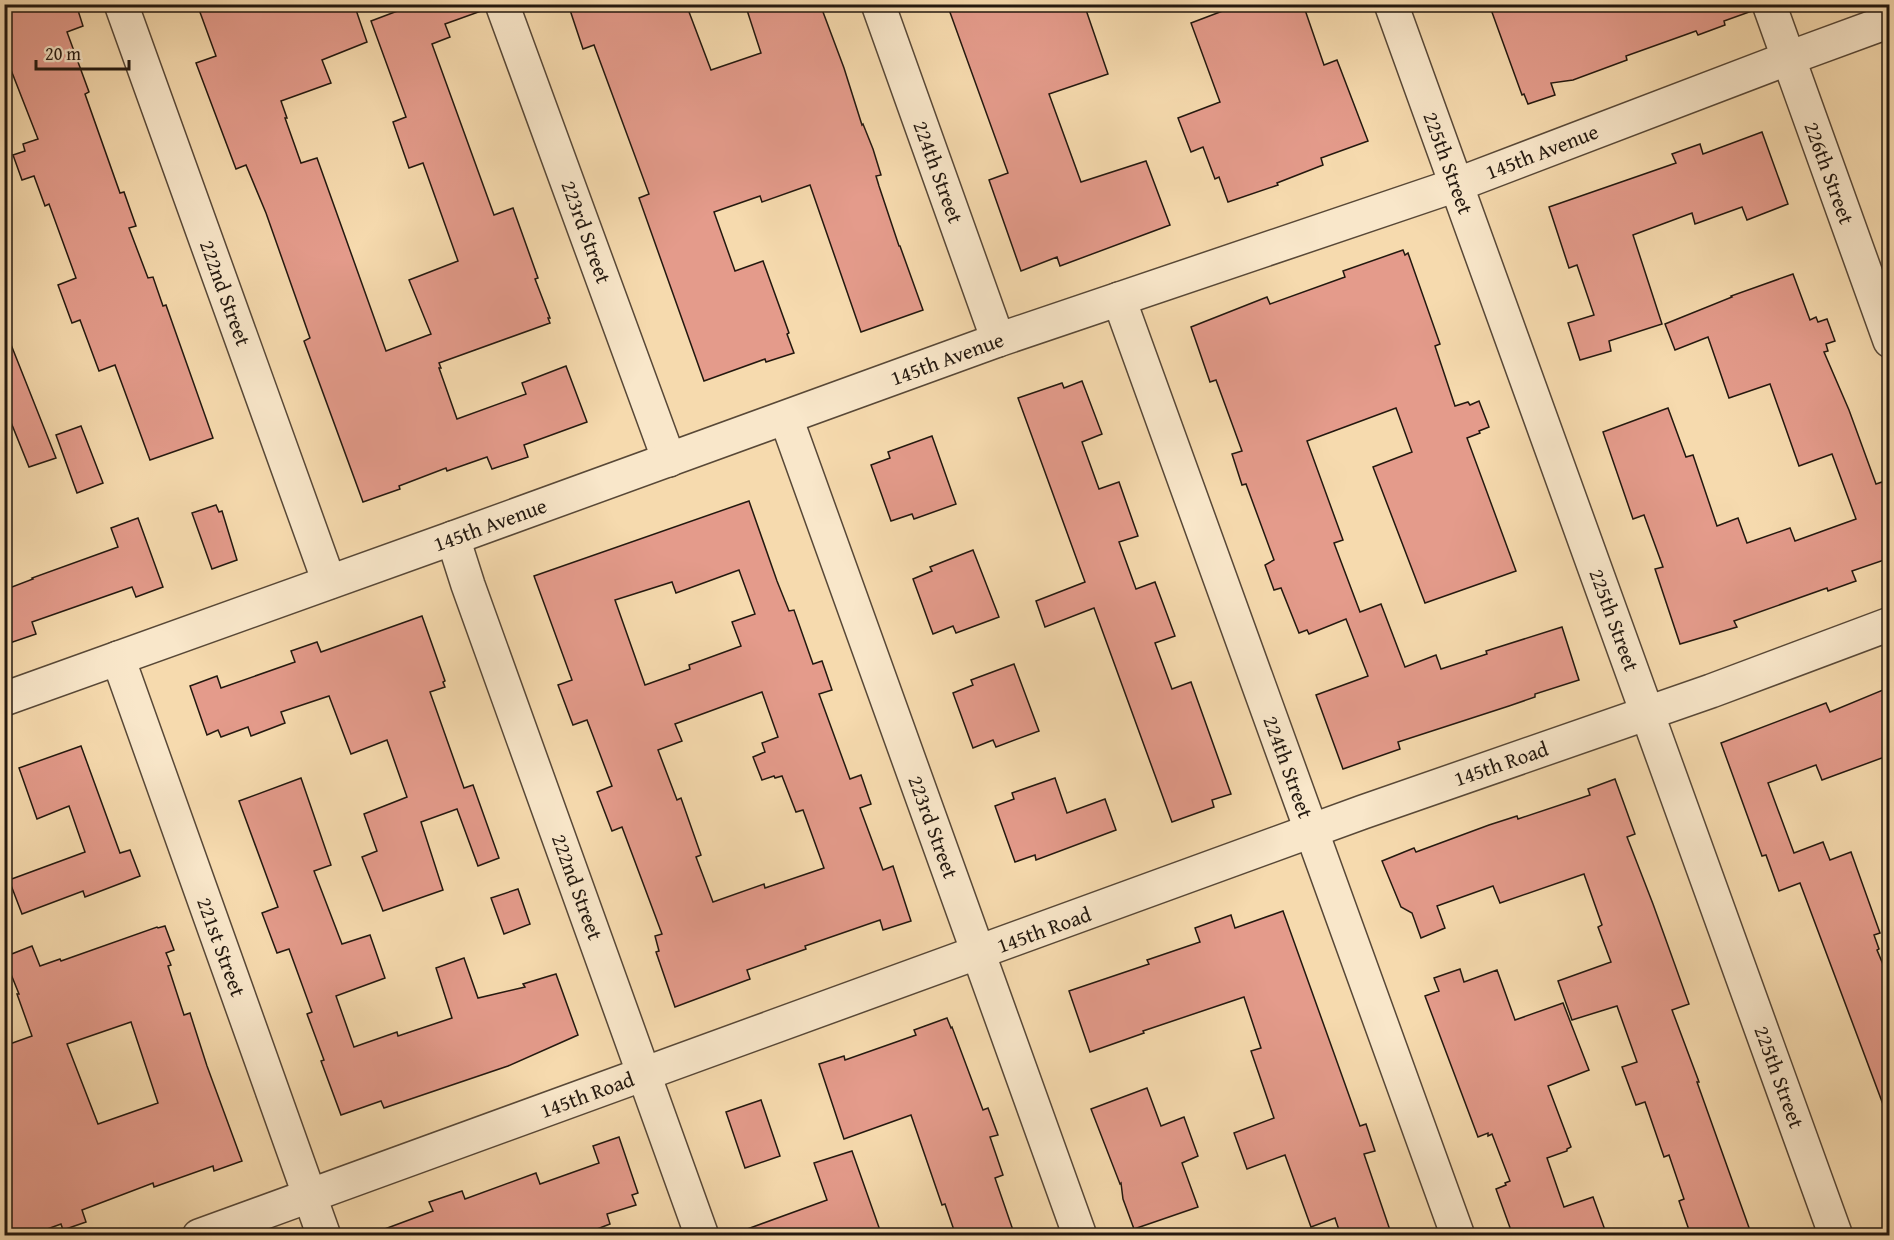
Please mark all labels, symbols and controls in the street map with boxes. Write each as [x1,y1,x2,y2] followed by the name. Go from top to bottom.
[36,33,129,71] scale bar
[45,40,81,67] text: 20 m
[1416,107,1482,219] street label: 225th Street
[906,116,972,228] street label: 224th Street
[1481,116,1603,187] street label: 145th Avenue
[1797,117,1863,229] street label: 226th Street
[553,176,620,288] street label: 223rd Street
[192,235,259,351] street label: 222nd Street
[886,324,1008,393] street label: 145th Avenue
[429,490,551,559] street label: 145th Avenue
[1582,564,1648,676] street label: 225th Street
[1256,711,1322,823] street label: 224th Street
[1449,733,1553,794] street label: 145th Road
[900,771,967,883] street label: 223rd Street
[544,829,611,945] street label: 222nd Street
[189,893,254,1001] street label: 221st Street
[992,898,1096,961] street label: 145th Road
[1747,1021,1813,1133] street label: 225th Street
[535,1063,639,1126] street label: 145th Road

